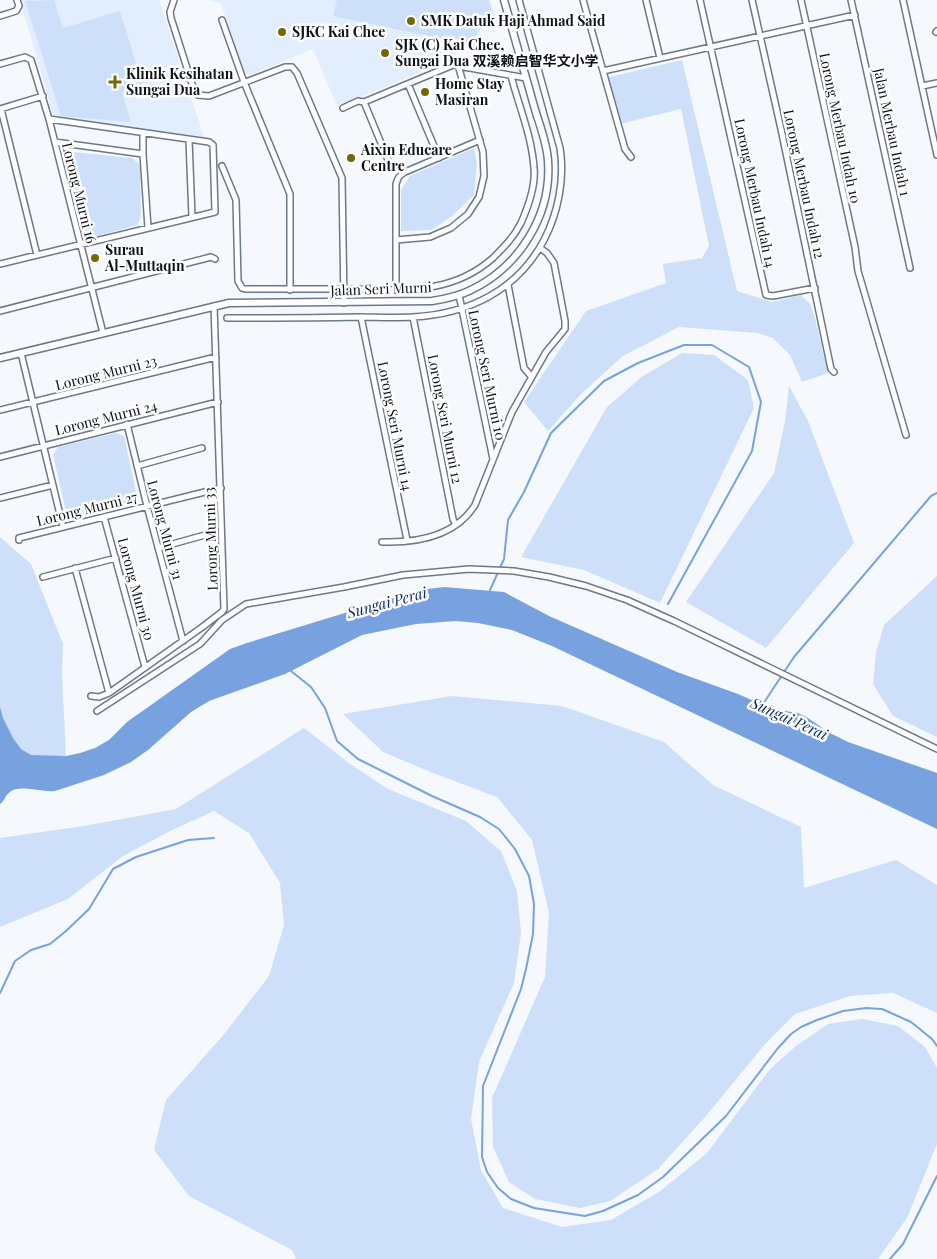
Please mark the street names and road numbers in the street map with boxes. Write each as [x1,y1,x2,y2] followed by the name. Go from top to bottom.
[815,51,866,205] street label: Lorong Merbau Indah 10
[869,65,915,198] street label: Jalan Merbau Indah 1
[779,108,830,260] street label: Lorong Merbau Indah 12
[730,117,781,269] street label: Lorong Merbau Indah 14
[58,140,101,245] street label: Lorong Murni 16
[329,277,432,300] street label: Jalan Seri Murni
[464,308,511,442] street label: Lorong Seri Murni 10
[53,351,159,394] street label: Lorong Murni 23
[424,353,467,485] street label: Lorong Seri Murni 12
[374,360,417,492] street label: Lorong Seri Murni 14
[53,396,159,439] street label: Lorong Murni 24
[143,478,188,582] street label: Lorong Murni 31
[34,487,140,530] street label: Lorong Murni 27
[199,487,222,591] street label: Lorong Murni 33
[114,535,159,642] street label: Lorong Murni 30

